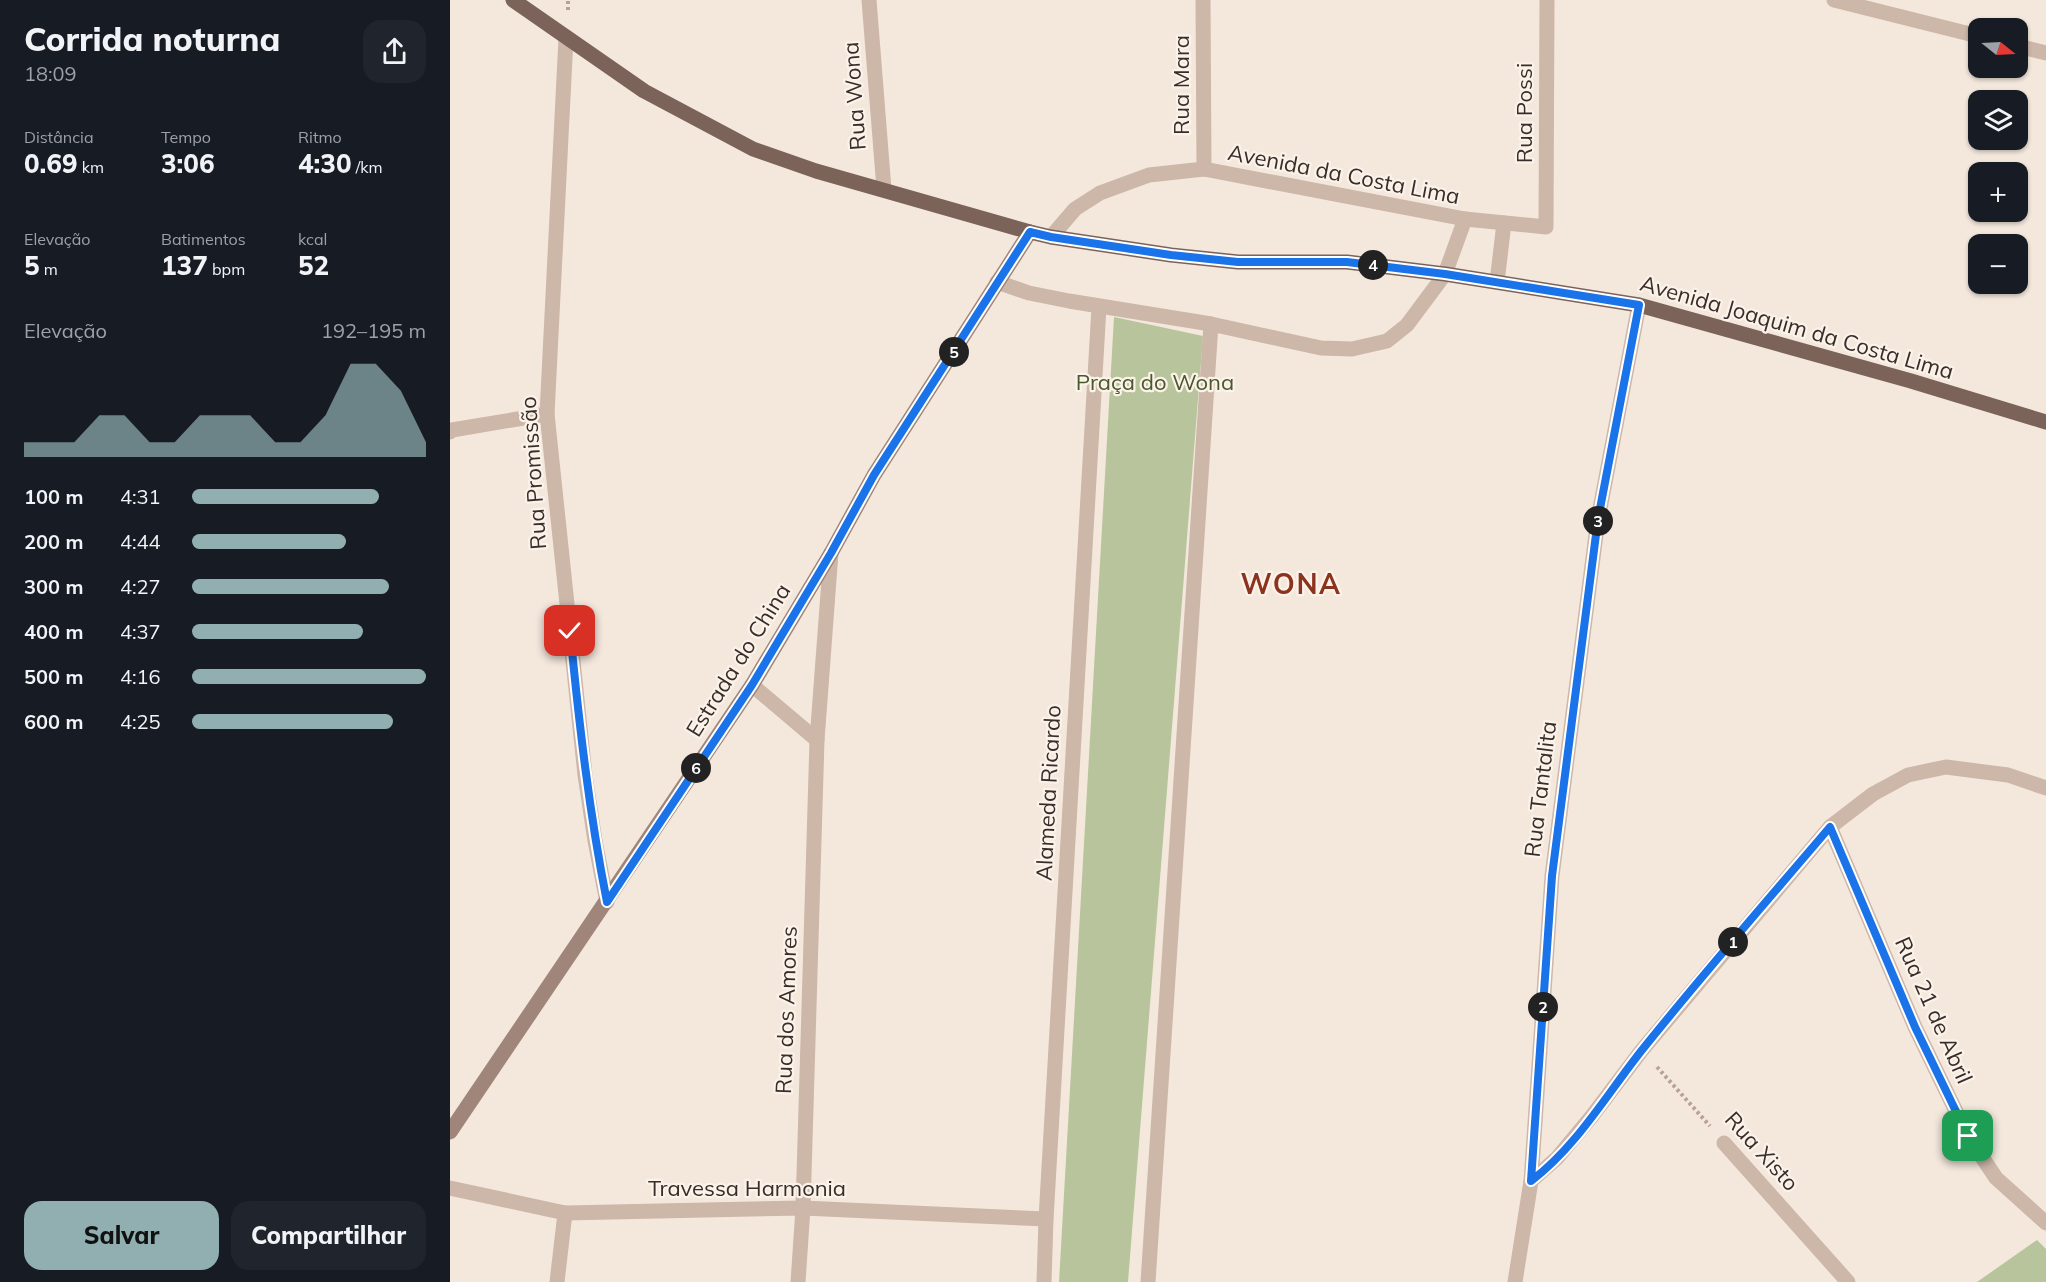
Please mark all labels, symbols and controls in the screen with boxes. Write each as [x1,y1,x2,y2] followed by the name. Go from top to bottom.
[24,18,280,59] text: Corrida noturna
[1968,18,2028,78] north arrow
[1968,18,2028,294] map controls
[363,20,426,83] button: share
[1167,35,1195,135] street label: Rua Mara
[836,41,872,151] street label: Rua Wona
[24,61,77,86] text: 18:09
[1510,63,1538,163] street label: Rua Possi
[1968,90,2028,150] button: layers
[24,127,94,147] text: Distância
[161,127,211,147] text: Tempo
[298,127,342,147] text: Ritmo
[1226,138,1462,210] street label: Avenida da Costa Lima
[24,147,78,180] text: 0.69
[161,147,215,180] text: 3:06
[298,147,352,180] text: 4:30
[78,157,104,177] text: km
[352,157,383,177] text: /km
[1968,162,2028,222] button: +
[24,229,90,249] text: Elevação
[161,229,246,249] text: Batimentos
[298,229,327,249] text: kcal
[1968,234,2028,294] button: −
[24,249,40,282] text: 5
[161,249,208,282] text: 137
[298,249,329,282] text: 52
[1358,250,1388,280] pin: 4
[1368,255,1378,275] text: 4
[40,259,58,279] text: m
[208,259,245,279] text: bpm
[1637,269,1957,385] street label: Avenida Joaquim da Costa Lima
[24,318,107,343] text: Elevação
[321,318,426,343] text: 192–195 m
[939,337,969,367] pin: 5
[949,342,959,362] text: 5
[1076,368,1234,396] park label: Praça do Wona
[514,395,552,551] street label: Rua Promissão
[24,484,83,509] text: 100 m
[120,484,161,509] text: 4:31
[1583,506,1613,536] pin: 3
[1593,511,1603,531] text: 3
[24,529,83,554] text: 200 m
[120,529,161,554] text: 4:44
[1240,566,1342,601] district label: WONA
[24,574,83,599] text: 300 m
[120,574,161,599] text: 4:27
[680,578,796,742] street label: Estrada do China
[544,605,595,656] pin
[553,614,586,647] icon: check
[24,619,83,644] text: 400 m
[120,619,161,644] text: 4:37
[24,664,83,689] text: 500 m
[120,664,161,689] text: 4:16
[1029,704,1067,882] street label: Alameda Ricardo
[24,709,83,734] text: 600 m
[120,709,161,734] text: 4:25
[1518,719,1562,859] street label: Rua Tantalita
[681,753,711,783] pin: 6
[691,758,701,778] text: 6
[769,926,803,1094] street label: Rua dos Amores
[1718,927,1748,957] pin: 1
[1728,932,1738,952] text: 1
[1889,932,1979,1088] street label: Rua 21 de Abril
[1528,992,1558,1022] pin: 2
[1538,997,1548,1017] text: 2
[1719,1105,1805,1197] street label: Rua Xisto
[1942,1110,1993,1161] pin
[1951,1119,1984,1152] icon: arrive
[648,1174,846,1202] street label: Travessa Harmonia
[24,1201,219,1270] button: Salvar
[231,1201,426,1270] button: Compartilhar

